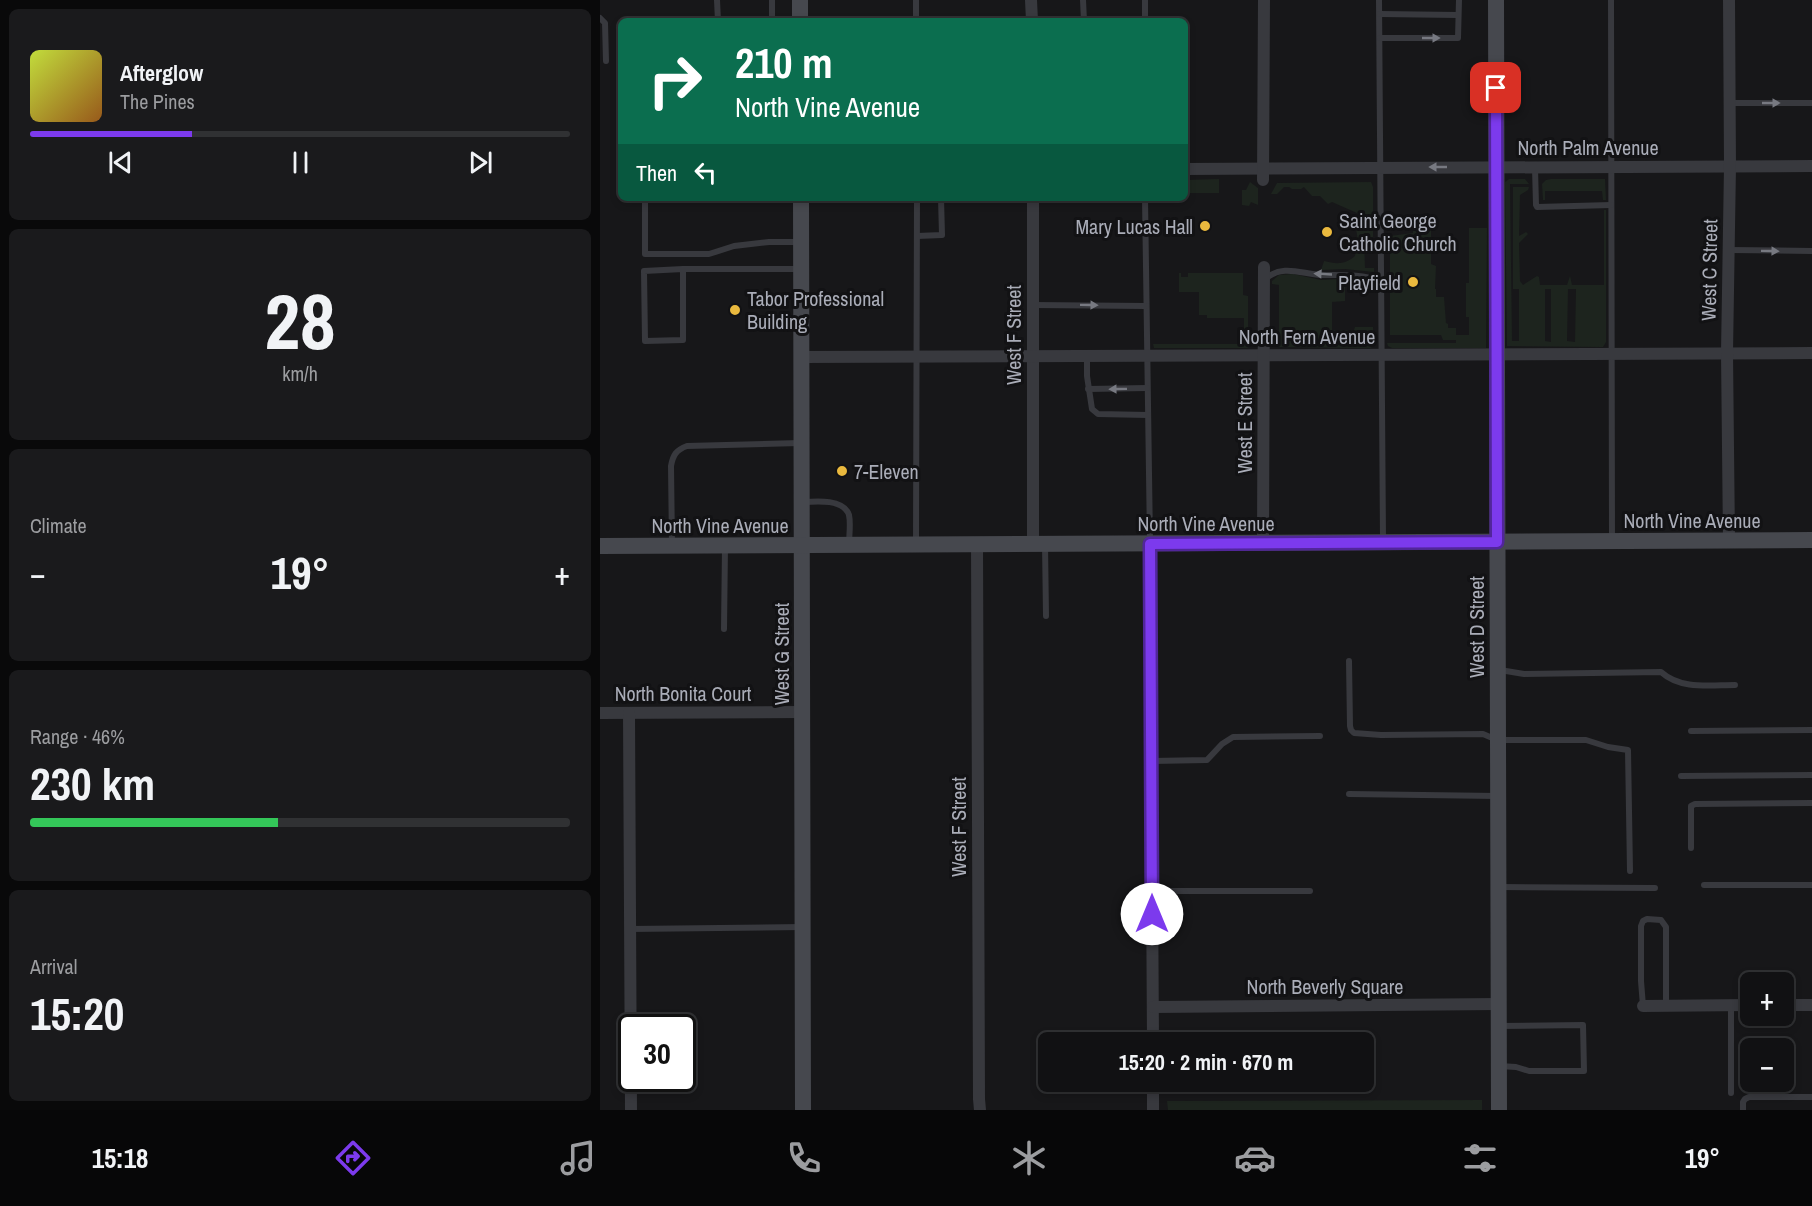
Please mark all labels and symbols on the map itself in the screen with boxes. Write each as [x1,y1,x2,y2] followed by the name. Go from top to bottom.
[1421,33,1440,43] one-way arrow
[1470,62,1521,113] pin
[1761,98,1780,108] one-way arrow
[1517,134,1659,161] street label: North Palm Avenue
[1428,162,1447,172] one-way arrow
[1339,207,1457,257] place label: Saint George Catholic Church
[1075,213,1193,240] place label: Mary Lucas Hall
[1695,218,1723,321] street label: West C Street
[1198,219,1212,233] marker: Mary Lucas Hall
[1320,225,1334,239] marker: Saint George Catholic Church
[1761,246,1780,256] one-way arrow
[1338,269,1401,296] place label: Playfield
[1314,270,1333,279] one-way arrow
[1406,275,1420,289] marker: Playfield
[747,285,884,335] place label: Tabor Professional Building
[1000,285,1027,385] street label: West F Street
[1080,301,1099,310] one-way arrow
[728,303,742,317] marker: Tabor Professional Building
[1239,323,1375,350] street label: North Fern Avenue
[1231,372,1258,473] street label: West E Street
[1108,384,1127,393] one-way arrow
[854,458,919,485] place label: 7-Eleven
[835,464,849,478] marker: 7-Eleven
[1623,507,1761,534] street label: North Vine Avenue
[1137,510,1275,537] street label: North Vine Avenue
[651,512,789,539] street label: North Vine Avenue
[1463,576,1490,678] street label: West D Street
[768,602,795,705] street label: West G Street
[615,680,752,707] street label: North Bonita Court
[945,777,972,877] street label: West F Street
[1120,882,1184,946] position arrow
[1247,973,1403,1000] street label: North Beverly Square
[618,1014,696,1092] speed limit sign: 30

